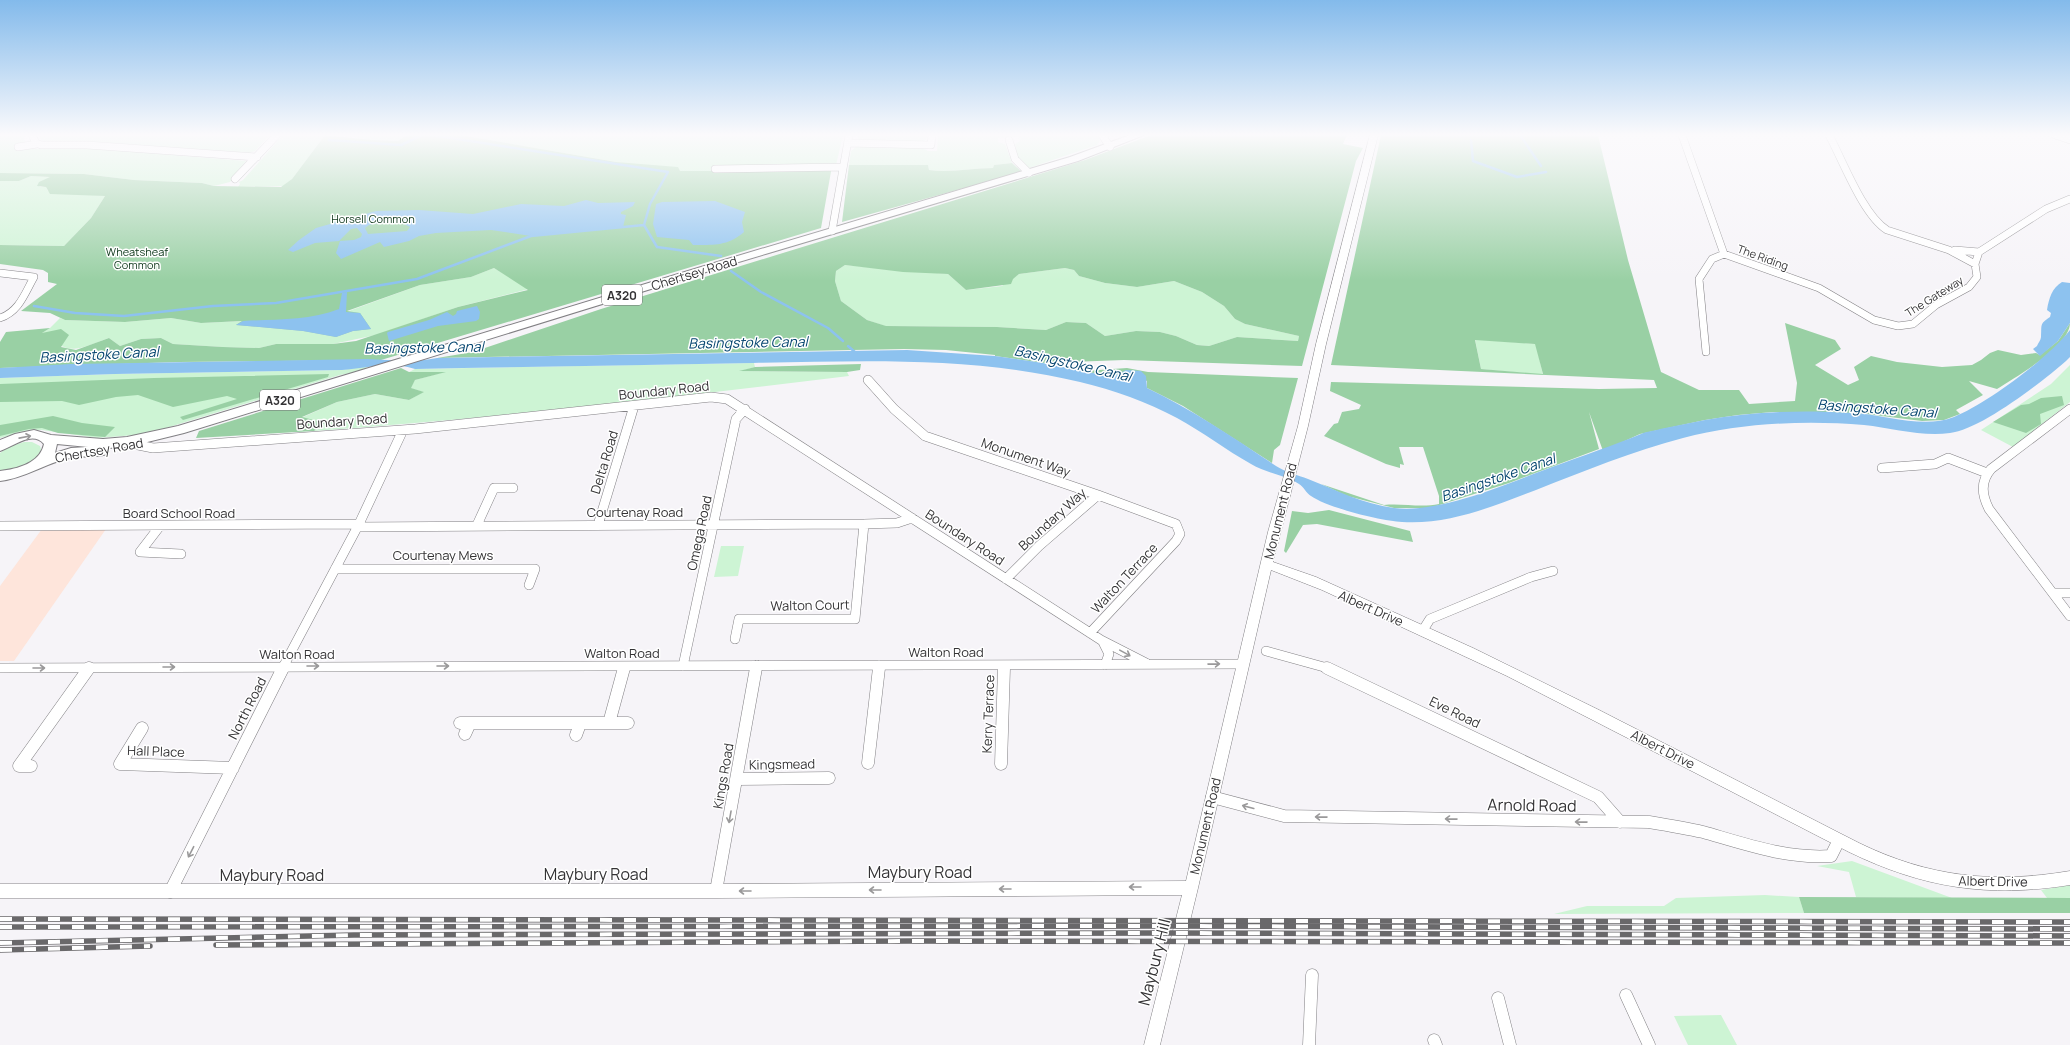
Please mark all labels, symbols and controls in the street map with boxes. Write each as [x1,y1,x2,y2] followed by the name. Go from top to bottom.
[331,211,415,226] park label: Horsell Common
[1735,241,1791,273] street label: The Riding
[106,244,168,272] park label: Wheatsheaf Common
[649,251,739,295] street label: Chertsey Road
[1902,272,1966,320] street label: The Gateway
[602,285,642,305] road number: A320
[688,331,810,353] water label: Basingstoke Canal
[364,336,486,358] water label: Basingstoke Canal
[1013,340,1135,386] water label: Basingstoke Canal
[39,341,161,367] water label: Basingstoke Canal
[618,376,710,404] street label: Boundary Road
[260,390,300,410] road number: A320
[1817,394,1939,422] water label: Basingstoke Canal
[296,409,388,433] street label: Boundary Road
[586,428,622,496] street label: Delta Road
[18,432,31,440] one-way arrow
[54,433,144,467] street label: Chertsey Road
[979,433,1073,481] street label: Monument Way
[1438,448,1559,505] water label: Basingstoke Canal
[1259,461,1301,561] street label: Monument Road
[1014,484,1090,554] street label: Boundary Way
[682,494,716,572] street label: Omega Road
[587,503,683,521] street label: Courtenay Road
[123,504,235,522] street label: Board School Road
[922,505,1008,569] street label: Boundary Road
[1087,539,1162,617] street label: Walton Terrace
[393,546,493,564] street label: Courtenay Mews
[1336,586,1407,631] street label: Albert Drive
[770,595,850,615] street label: Walton Court
[908,643,984,661] street label: Walton Road
[584,644,660,662] street label: Walton Road
[259,645,335,663] street label: Walton Road
[1119,650,1131,657] one-way arrow
[1207,660,1220,668] one-way arrow
[306,662,319,670] one-way arrow
[436,662,449,670] one-way arrow
[162,663,175,671] one-way arrow
[32,664,45,672] one-way arrow
[224,674,270,742] street label: North Road
[978,674,998,754] street label: Kerry Terrace
[1426,692,1484,732] street label: Eve Road
[1628,725,1698,773] street label: Albert Drive
[127,741,185,761] street label: Hall Place
[708,742,738,810] street label: Kings Road
[749,754,815,774] street label: Kingsmead
[1185,776,1225,876] street label: Monument Road
[1487,793,1577,817] street label: Arnold Road
[1242,802,1255,810] one-way arrow
[725,810,733,823] one-way arrow
[1315,813,1328,821] one-way arrow
[1445,815,1458,823] one-way arrow
[1575,818,1588,826] one-way arrow
[187,846,194,858] one-way arrow
[868,861,972,883] street label: Maybury Road
[544,863,648,885] street label: Maybury Road
[220,864,324,886] street label: Maybury Road
[1958,871,2028,891] street label: Albert Drive
[1129,884,1142,891] one-way arrow
[999,885,1012,892] one-way arrow
[869,886,882,894] one-way arrow
[739,887,752,895] one-way arrow
[1133,916,1175,1008] street label: Maybury Hill

